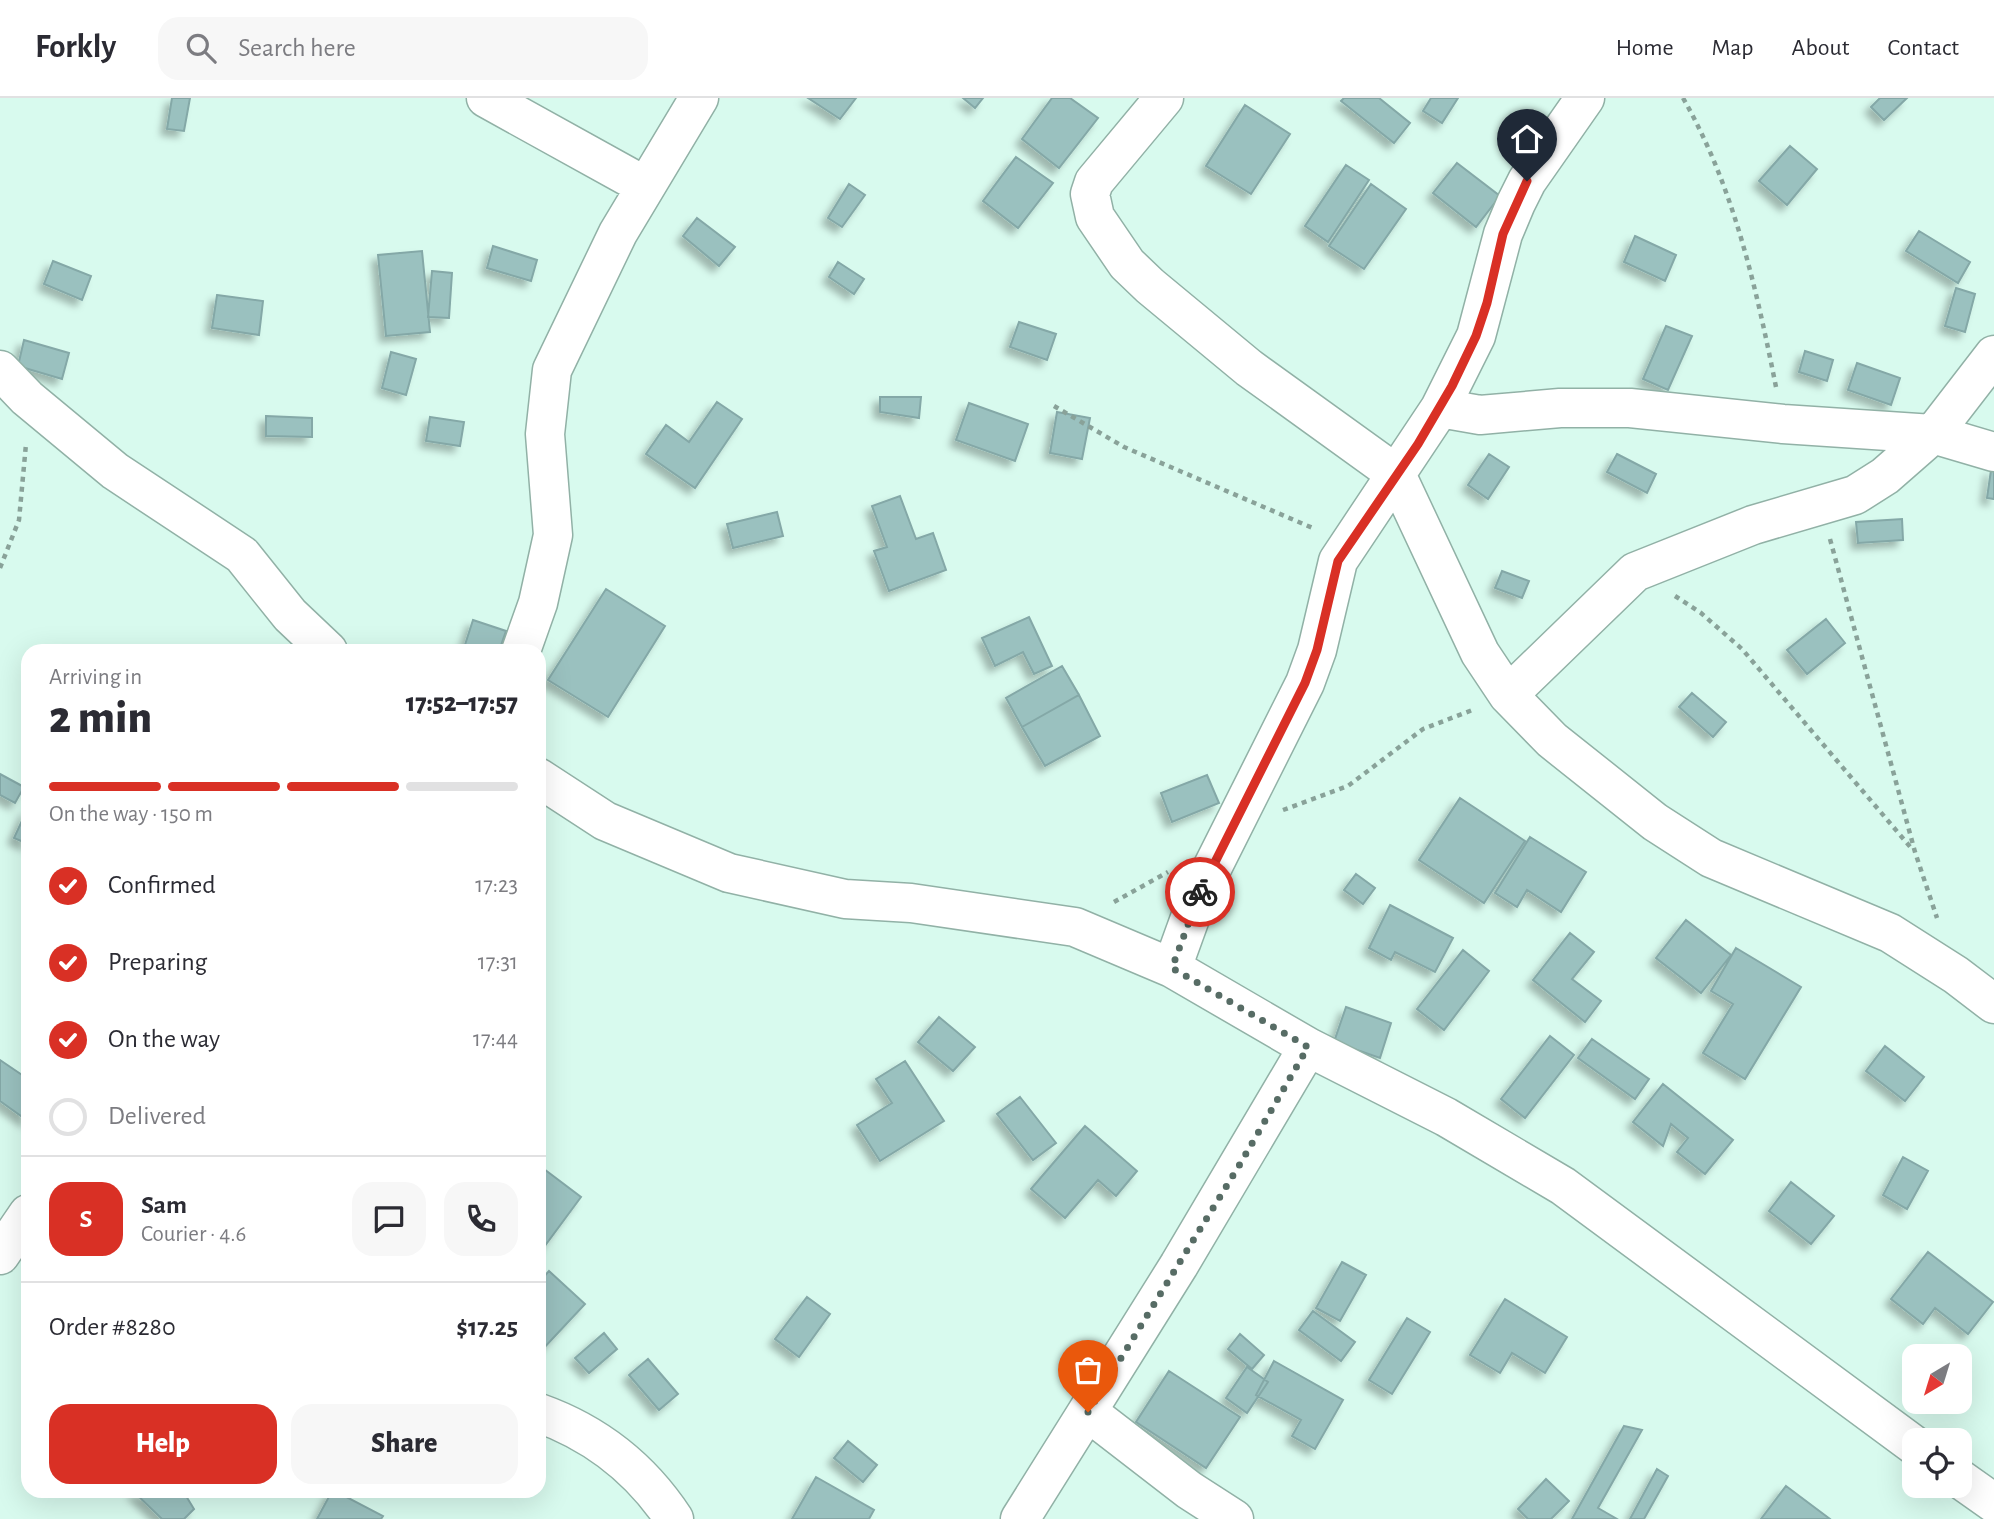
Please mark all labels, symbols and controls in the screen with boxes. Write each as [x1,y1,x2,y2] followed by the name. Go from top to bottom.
[158,17,648,80] search box
[182,29,220,67] icon: search
[35,31,116,64] text: Forkly
[238,35,356,61] text: Search here
[1616,36,1674,60] text: Home
[1712,36,1754,60] text: Map
[1792,36,1849,60] text: About
[1887,36,1959,60] text: Contact
[1497,109,1557,181] pin
[1508,120,1546,158] icon: home
[49,666,142,689] text: Arriving in
[406,690,518,716] text: 17:52–17:57
[49,695,152,741] text: 2 min
[49,803,213,826] text: On the way · 150 m
[1165,857,1235,927] courier
[49,867,87,905] icon: check
[108,872,216,898] text: Confirmed
[1181,873,1219,911] icon: bike
[475,874,518,897] text: 17:23
[49,944,87,982] icon: check
[108,949,207,975] text: Preparing
[478,951,518,974] text: 17:31
[49,1021,87,1059] icon: check
[108,1026,220,1052] text: On the way
[473,1028,518,1051] text: 17:44
[108,1103,206,1129] text: Delivered
[352,1182,426,1256] button: chat
[444,1182,518,1256] button: phone
[141,1192,187,1218] text: Sam
[80,1206,92,1232] text: S
[141,1223,246,1246] text: Courier · 4.6
[49,1314,176,1340] text: Order #8280
[456,1314,518,1340] text: $17.25
[1058,1340,1118,1412] pin
[1902,1344,1972,1414] north arrow
[1902,1344,1972,1498] map controls
[1069,1351,1107,1389] icon: bag
[49,1404,277,1484] button: Help
[291,1404,518,1484] button: Share
[1902,1428,1972,1498] button: locate

